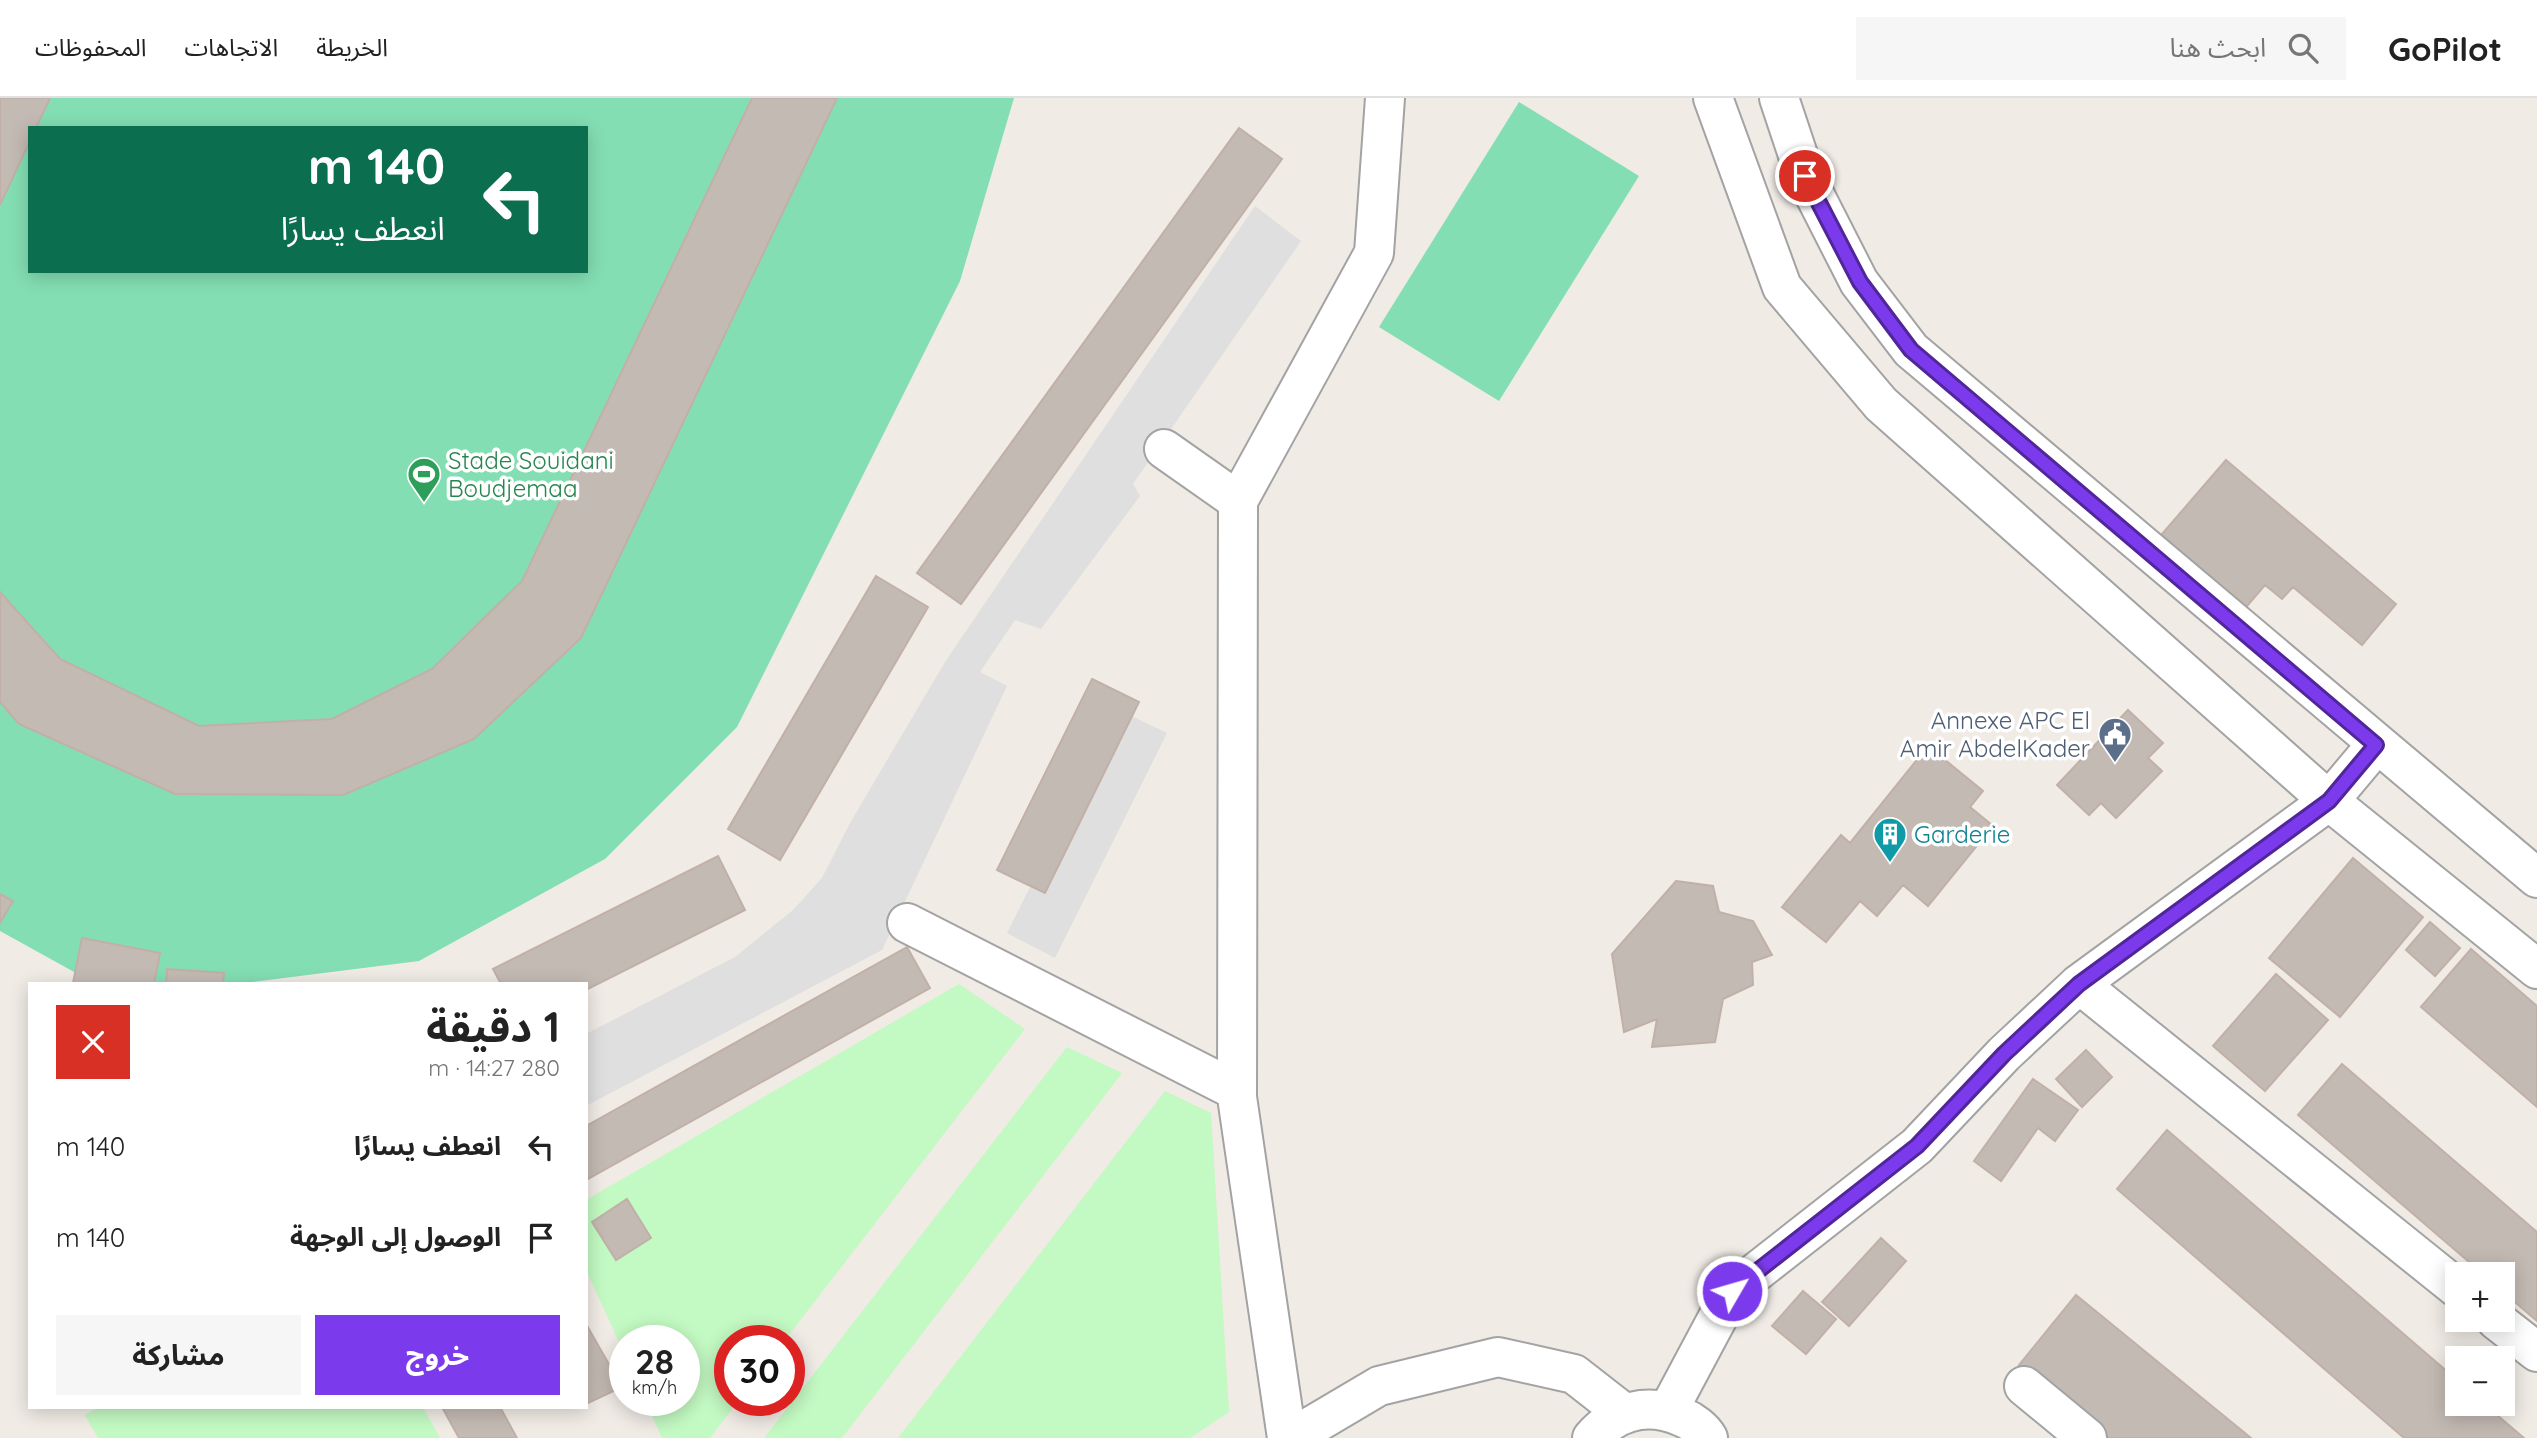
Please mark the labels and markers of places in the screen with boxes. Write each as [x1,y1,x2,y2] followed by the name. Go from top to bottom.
[1775,146,1835,206] pin
[448,445,614,503] place label: Stade Souidani Boudjemaa
[405,455,443,504] sports icon: Stade Souidani Boudjemaa
[1900,705,2090,763] place label: Annexe APC El Amir AbdelKader
[2096,715,2134,764] public building icon: Annexe APC El Amir AbdelKader
[1871,815,1909,864] building icon: Garderie
[1914,819,2010,849] place label: Garderie

